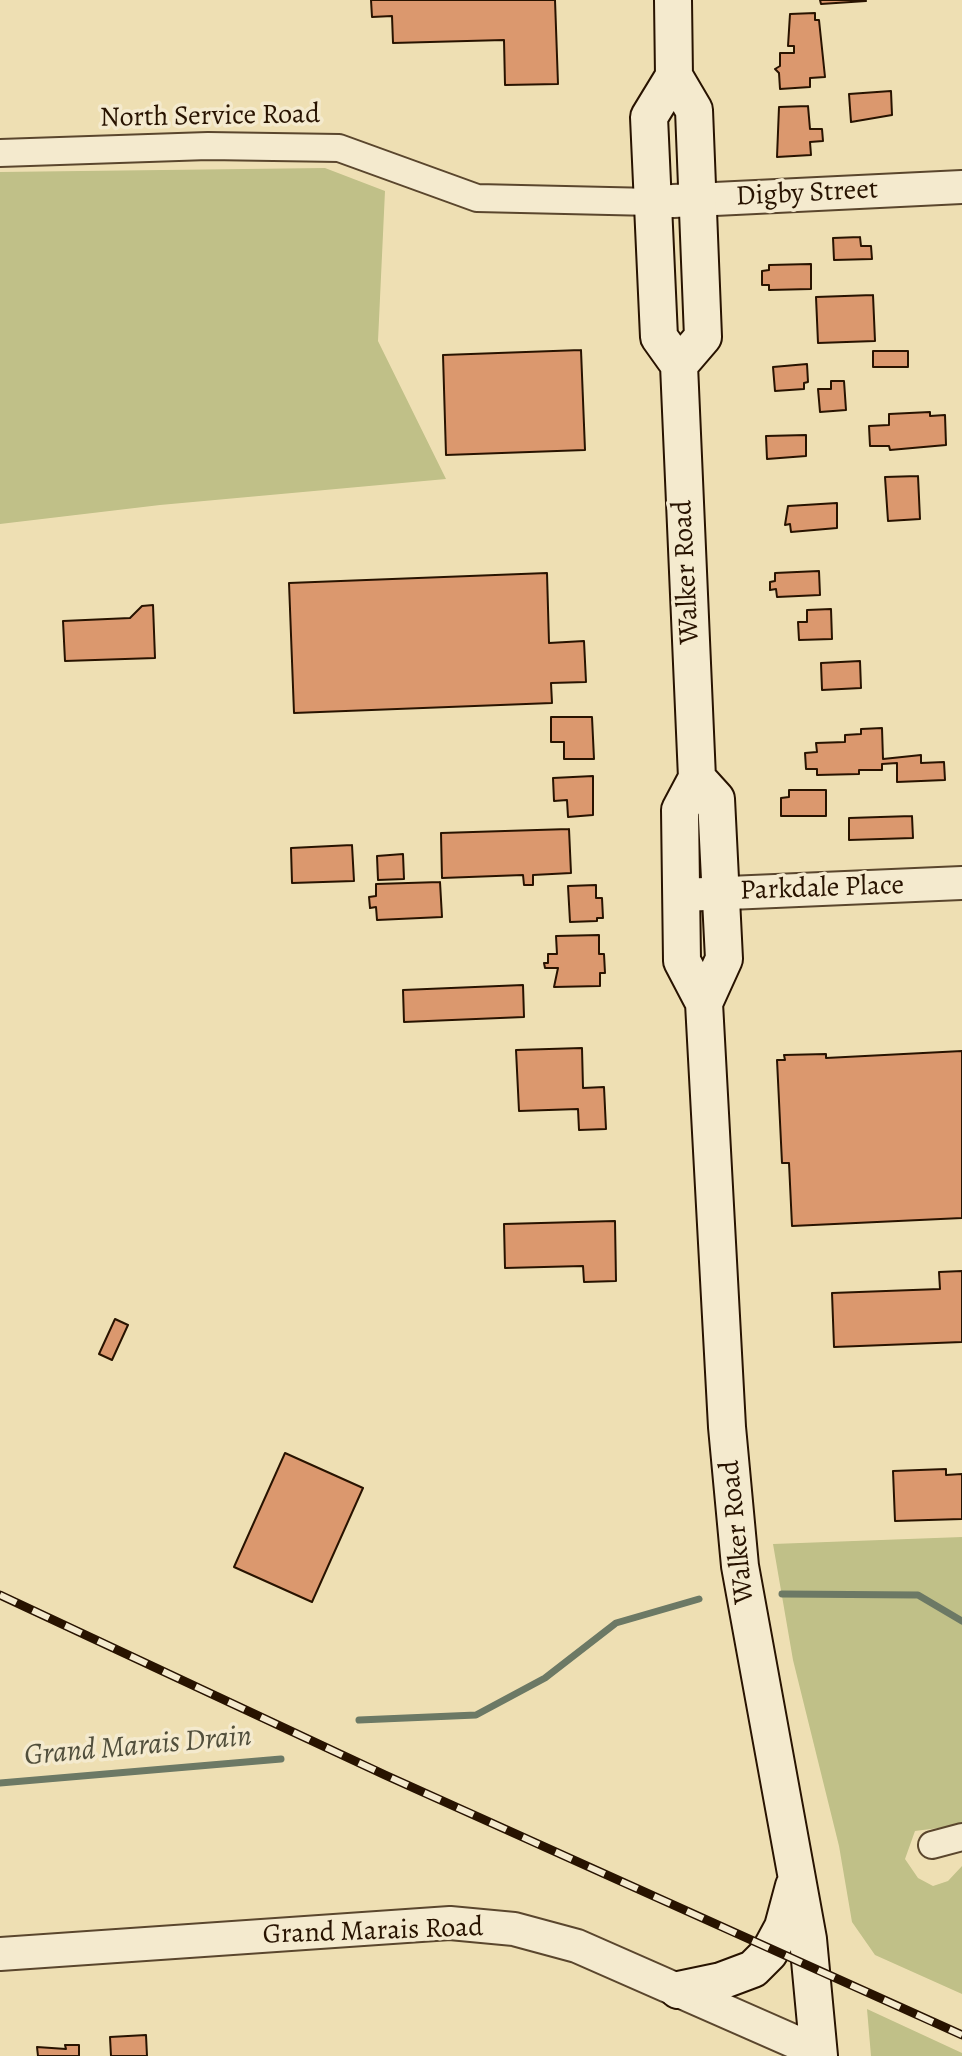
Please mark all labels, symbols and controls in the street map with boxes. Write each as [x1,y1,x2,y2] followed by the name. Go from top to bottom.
[100,98,320,136] street label: North Service Road
[735,174,879,214] street label: Digby Street
[666,499,708,645] street label: Walker Road
[739,869,905,909] street label: Parkdale Place
[714,1459,762,1605] street label: Walker Road
[23,1719,253,1775] water label: Grand Marais Drain
[262,1911,484,1953] street label: Grand Marais Road

